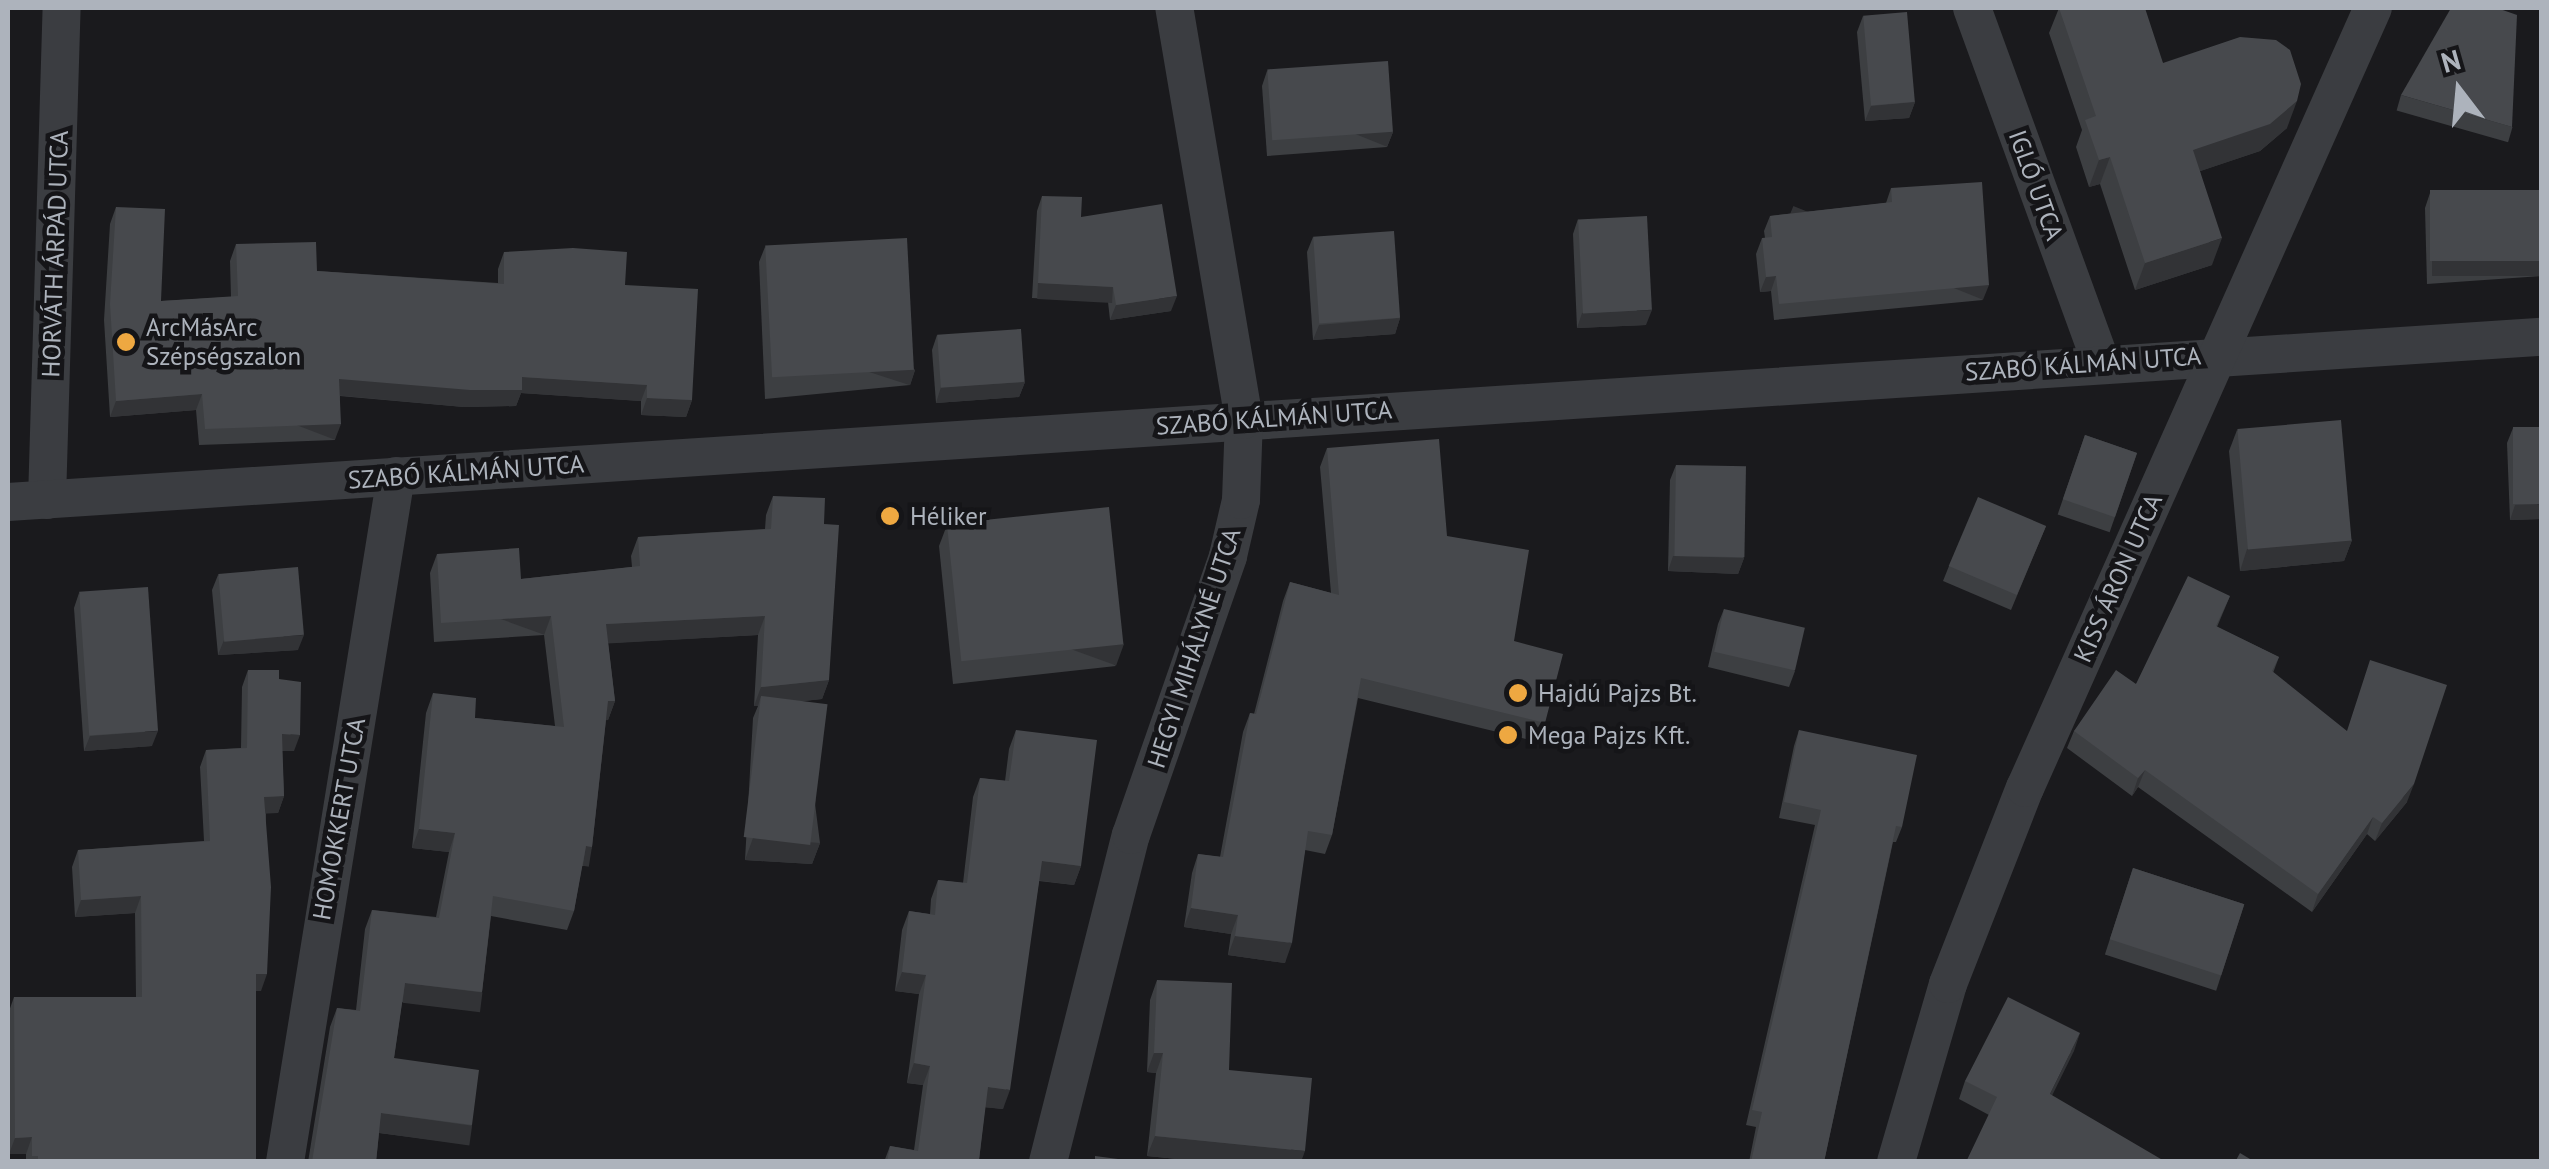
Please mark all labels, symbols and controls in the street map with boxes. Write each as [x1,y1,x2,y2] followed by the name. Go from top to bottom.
[2409,40,2509,140] north arrow
[2437,40,2465,81] text: N
[2002,126,2070,244] street label: IGLÓ UTCA
[36,130,74,378] street label: HORVÁTH ÁRPÁD UTCA
[146,313,301,372] place label: ArcMásArc Szépségszalon
[115,331,137,353] marker: ArcMásArc Szépségszalon
[1964,341,2202,387] street label: SZABÓ KÁLMÁN UTCA
[1155,395,1393,441] street label: SZABÓ KÁLMÁN UTCA
[347,449,585,495] street label: SZABÓ KÁLMÁN UTCA
[2067,489,2169,667] street label: KISS ÁRON UTCA
[910,501,986,531] place label: Héliker
[879,505,901,527] marker: Héliker
[1141,524,1247,772] street label: HEGYI MIHÁLYNÉ UTCA
[1538,678,1697,708] place label: Hajdú Pajzs Bt.
[1507,682,1529,704] marker: Hajdú Pajzs Bt.
[306,715,372,923] street label: HOMOKKERT UTCA
[1528,720,1690,750] place label: Mega Pajzs Kft.
[1497,724,1519,746] marker: Mega Pajzs Kft.

